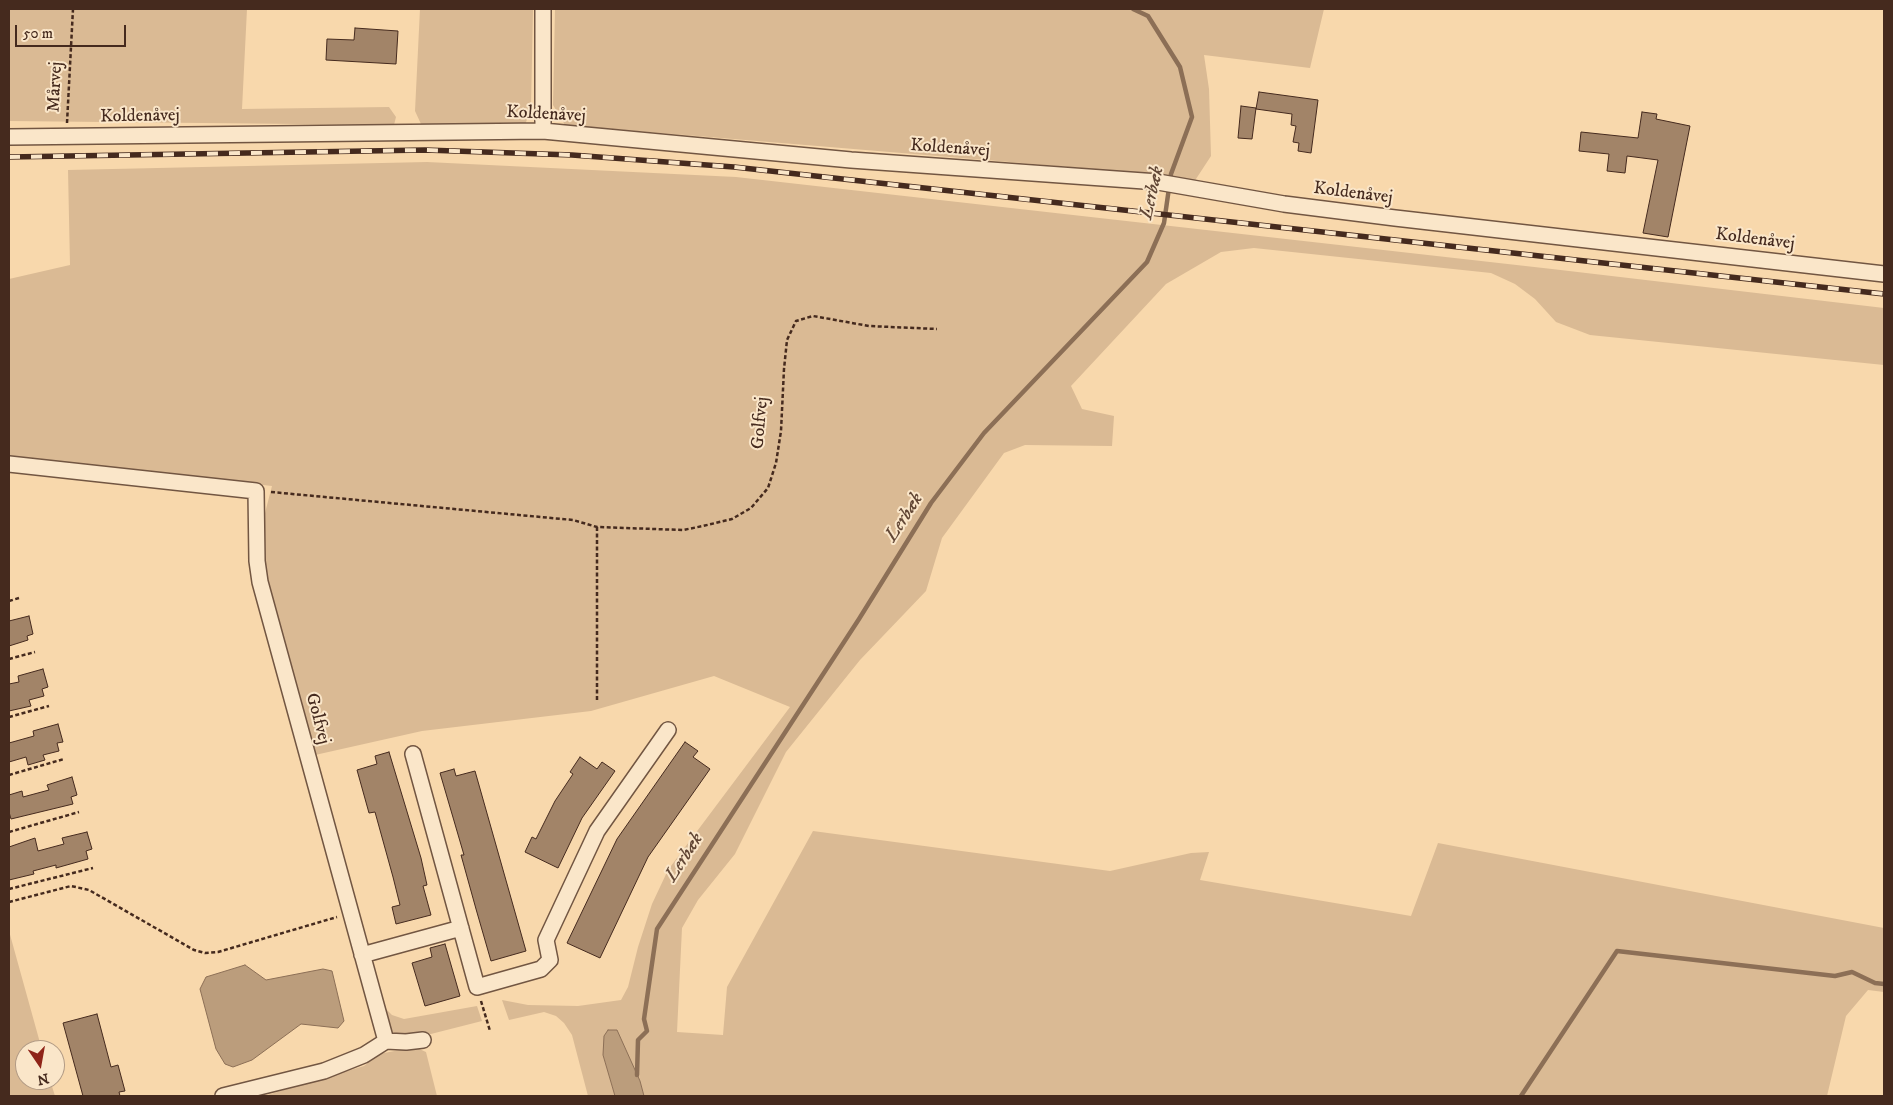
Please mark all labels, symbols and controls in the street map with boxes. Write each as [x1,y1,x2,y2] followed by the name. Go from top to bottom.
[18,15,129,47] scale bar
[23,24,53,43] text: 50 m
[44,61,68,113] street label: Mårvej
[506,102,586,128] street label: Koldenåvej
[100,106,180,128] street label: Koldenåvej
[910,135,990,163] street label: Koldenåvej
[1136,164,1170,222] water label: Lerbæk
[1312,178,1394,210] street label: Koldenåvej
[1714,224,1796,256] street label: Koldenåvej
[748,396,774,450] street label: Golfvej
[881,489,929,547] water label: Lerbæk
[300,691,334,747] street label: Golfvej
[661,829,709,887] water label: Lerbæk
[15,1040,65,1090] north arrow
[35,1069,50,1089] text: N

